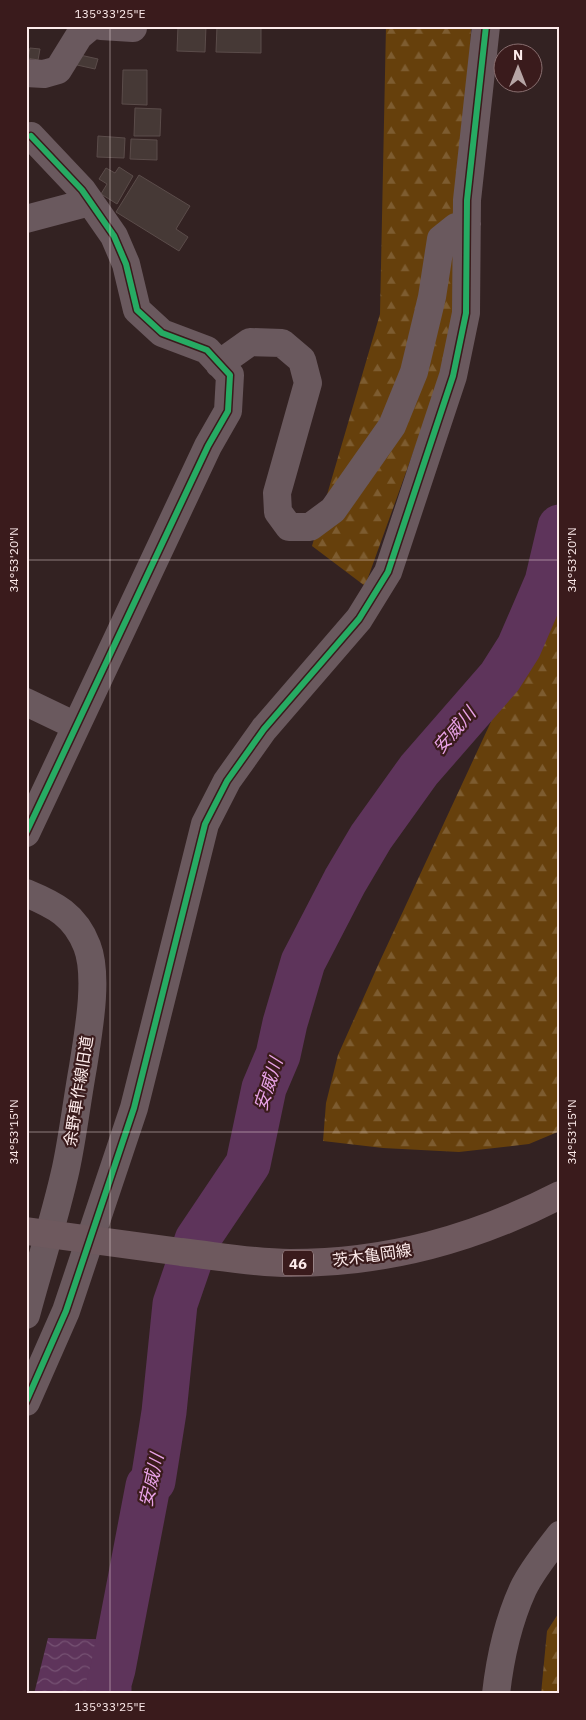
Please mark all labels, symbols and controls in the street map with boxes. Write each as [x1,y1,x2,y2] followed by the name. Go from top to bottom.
[75,6,145,21] text: 135°33'25"E
[494,42,544,92] north arrow
[513,46,523,64] text: N
[6,527,21,593] text: 34°53'20"N
[564,527,579,593] text: 34°53'20"N
[428,701,482,758] water label: 安威川
[59,1034,97,1148] street label: 余野車作線旧道
[249,1053,288,1113] water label: 安威川
[6,1099,21,1165] text: 34°53'15"N
[564,1099,579,1165] text: 34°53'15"N
[331,1240,413,1270] street label: 茨木亀岡線
[283,1250,313,1276] road number: 46
[134,1449,169,1509] water label: 安威川
[75,1699,145,1714] text: 135°33'25"E

